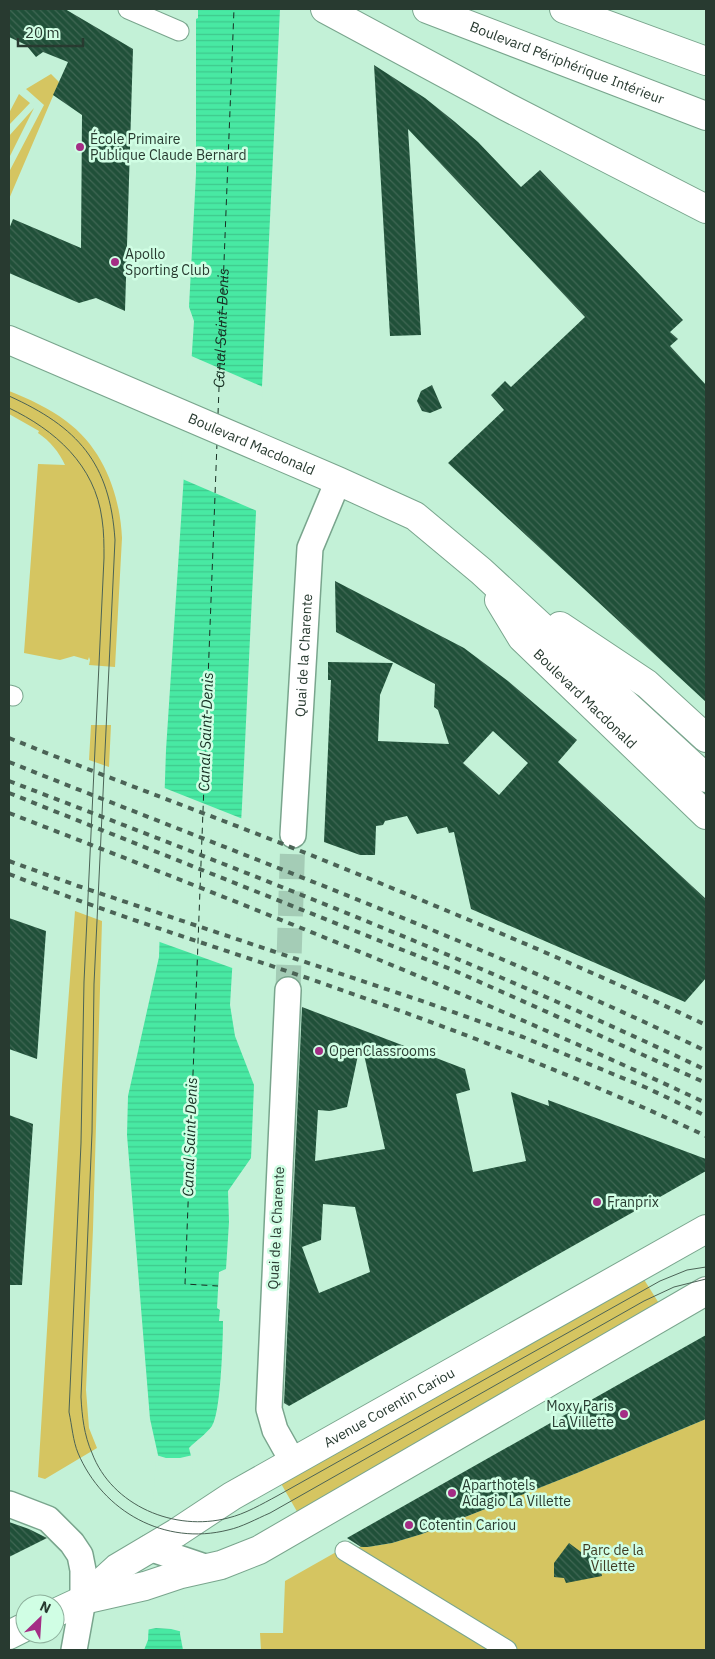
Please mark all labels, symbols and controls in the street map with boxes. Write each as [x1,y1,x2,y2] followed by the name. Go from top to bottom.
[18,15,82,47] scale bar
[467,17,667,108] street label: Boulevard Périphérique Intérieur
[25,23,60,42] text: 20 m
[90,129,247,164] place label: École Primaire Publique Claude Bernard
[74,141,86,153] marker: École Primaire Publique Claude Bernard
[125,245,210,279] place label: Apollo Sporting Club
[109,256,121,268] marker: Apollo Sporting Club
[209,268,233,388] water label: Canal Saint-Denis
[185,409,318,479] street label: Boulevard Macdonald
[291,593,316,717] street label: Quai de la Charente
[530,645,640,752] street label: Boulevard Macdonald
[194,672,217,792] water label: Canal Saint-Denis
[329,1042,436,1060] place label: OpenClassrooms
[313,1045,325,1057] marker: OpenClassrooms
[178,1077,201,1197] water label: Canal Saint-Denis
[264,1166,288,1290] street label: Quai de la Charente
[607,1193,659,1211] place label: Franprix
[591,1196,603,1208] marker: Franprix
[320,1363,458,1452] street label: Avenue Corentin Cariou
[546,1397,614,1431] place label: Moxy Paris La Villette
[618,1408,630,1420] marker: Moxy Paris La Villette
[462,1476,571,1510] place label: Aparthotels Adagio La Villette
[446,1487,458,1499] marker: Aparthotels Adagio La Villette
[419,1516,516,1534] place label: Cotentin Cariou
[403,1519,415,1531] marker: Cotentin Cariou
[582,1541,644,1575] park label: Parc de la Villette
[15,1594,65,1644] north arrow
[37,1597,54,1618] text: N

